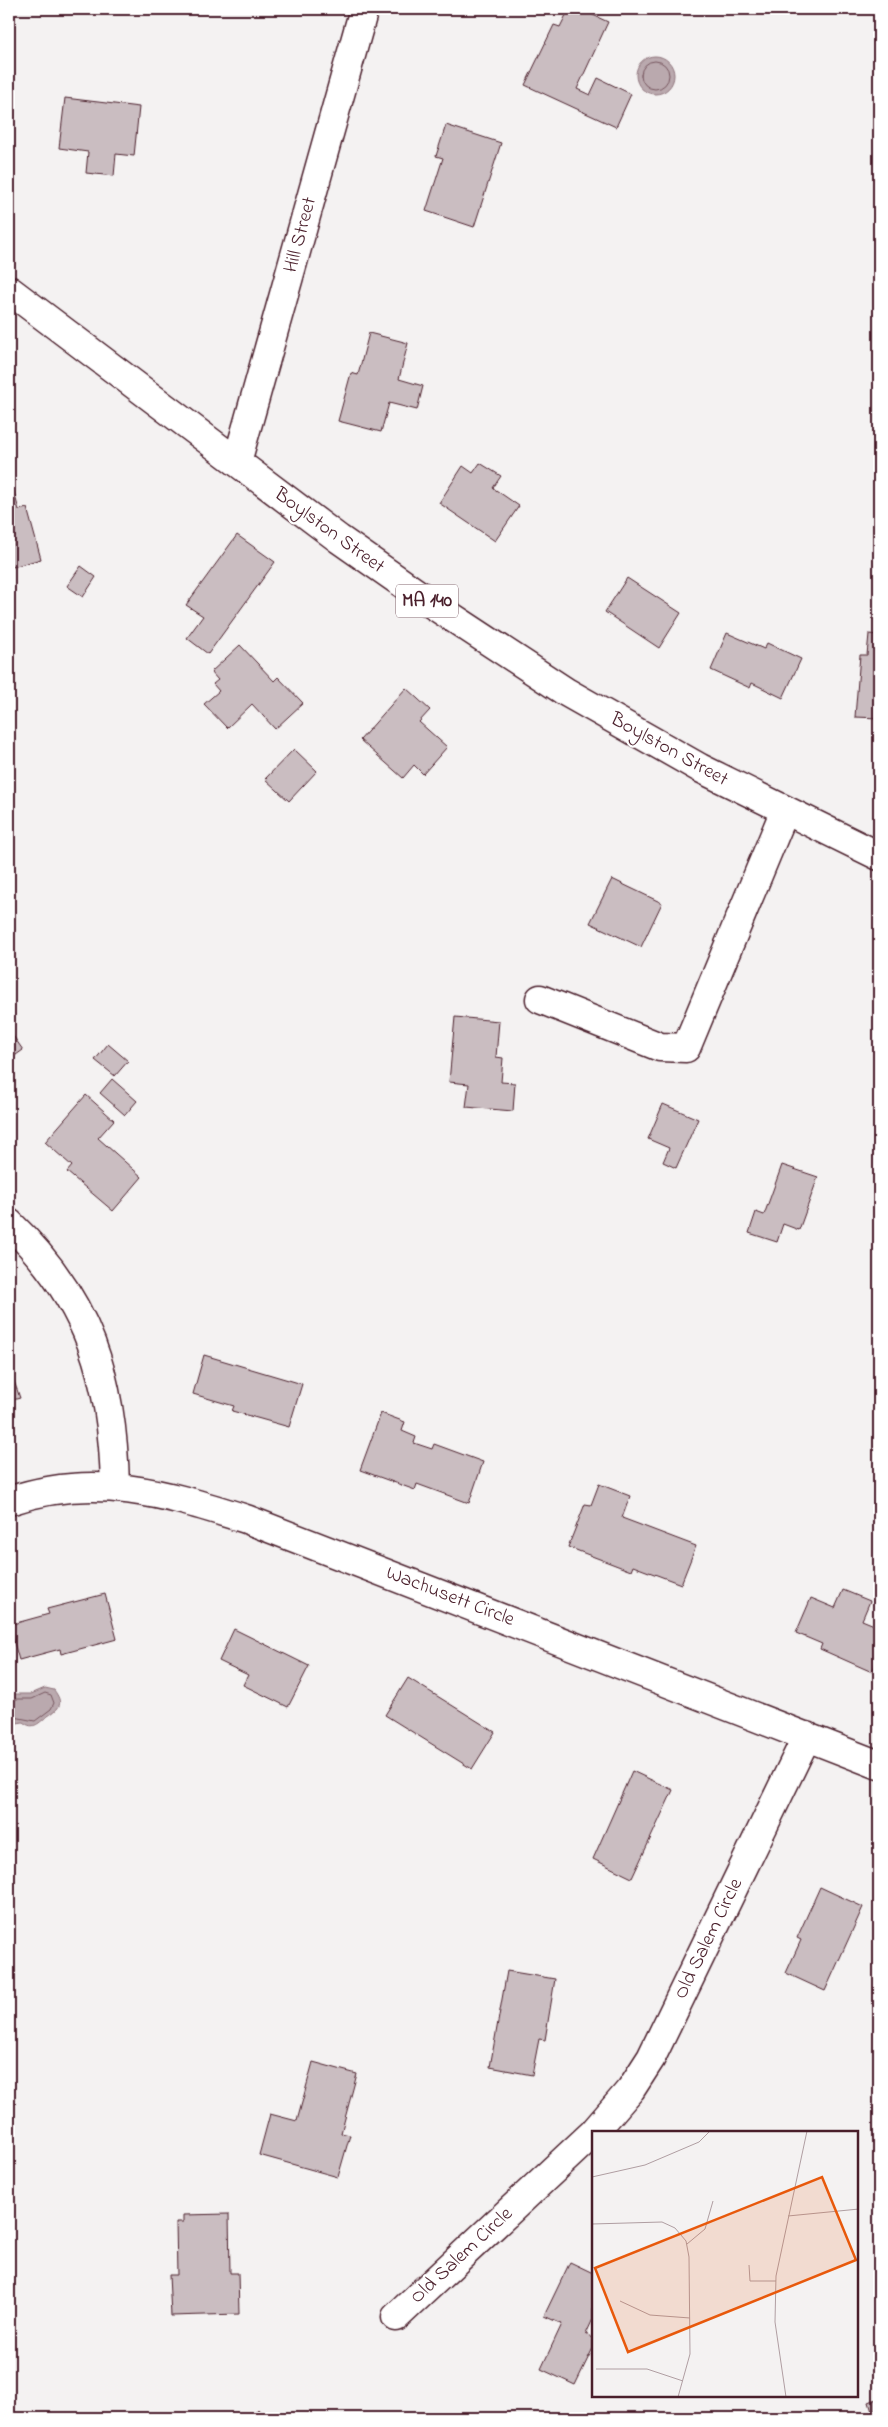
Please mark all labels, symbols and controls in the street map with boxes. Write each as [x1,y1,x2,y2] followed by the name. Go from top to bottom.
[277,194,325,276] street label: Hill Street
[267,480,391,581] street label: Boylston Street
[396,584,458,618] road number: MA 140
[604,705,734,795] street label: Boylston Street
[381,1559,519,1635] street label: Wachusett Circle
[667,1874,751,2004] street label: Old Salem Circle
[592,2131,858,2397] inset map
[404,2201,520,2311] street label: Old Salem Circle

